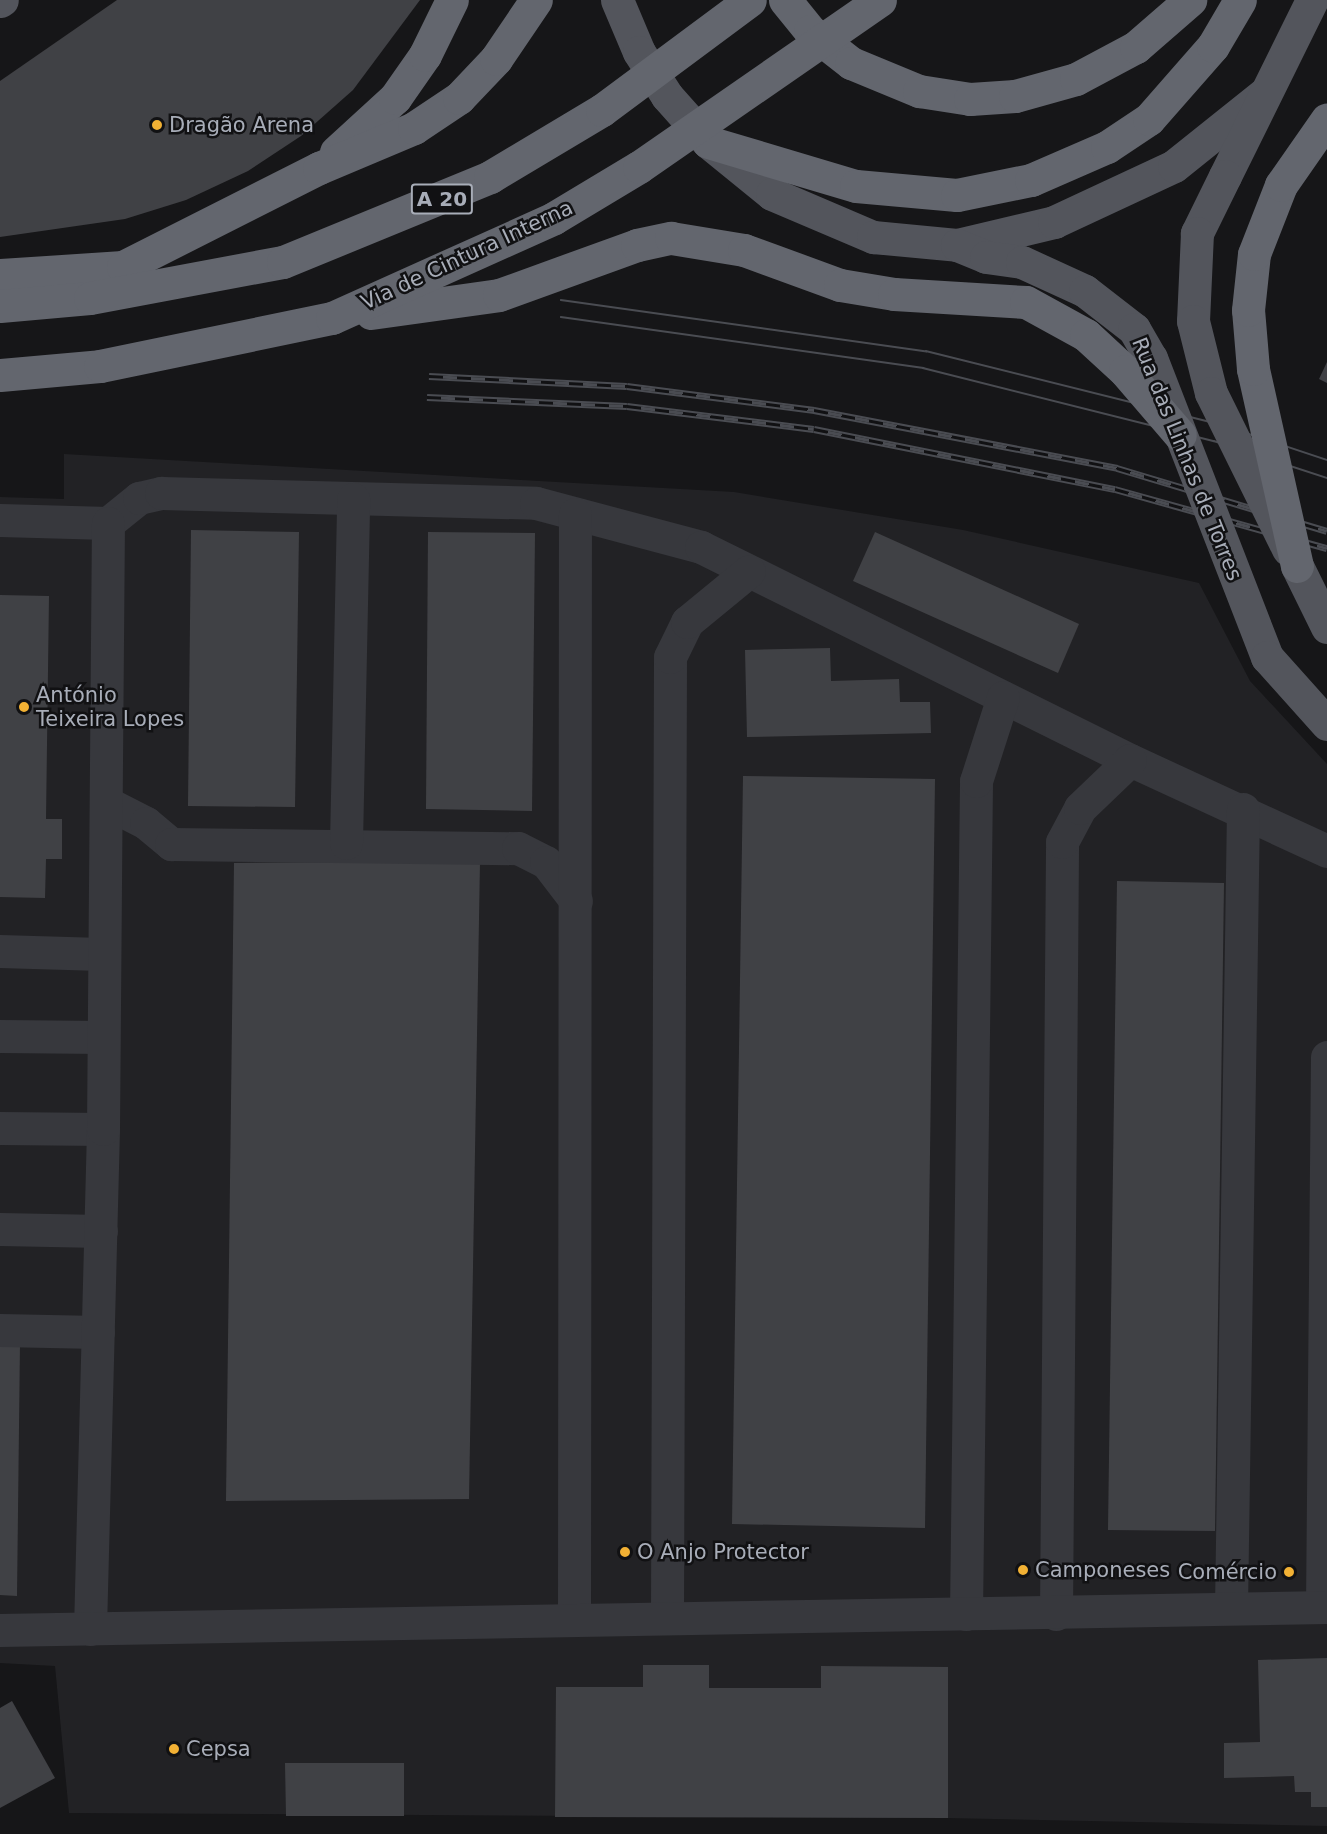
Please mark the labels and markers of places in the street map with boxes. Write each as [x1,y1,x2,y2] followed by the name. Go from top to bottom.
[169,112,314,138] place label: Dragão Arena
[150,118,164,132] marker: Dragão Arena
[36,682,184,732] place label: António Teixeira Lopes
[17,700,31,714] marker: António Teixeira Lopes
[637,1539,809,1565] place label: O Anjo Protector
[618,1545,632,1559] marker: O Anjo Protector
[1035,1557,1170,1583] place label: Camponeses
[1178,1559,1277,1585] place label: Comércio
[1016,1563,1030,1577] marker: Camponeses
[1282,1565,1296,1579] marker: Comércio
[186,1736,251,1762] place label: Cepsa
[167,1742,181,1756] marker: Cepsa

